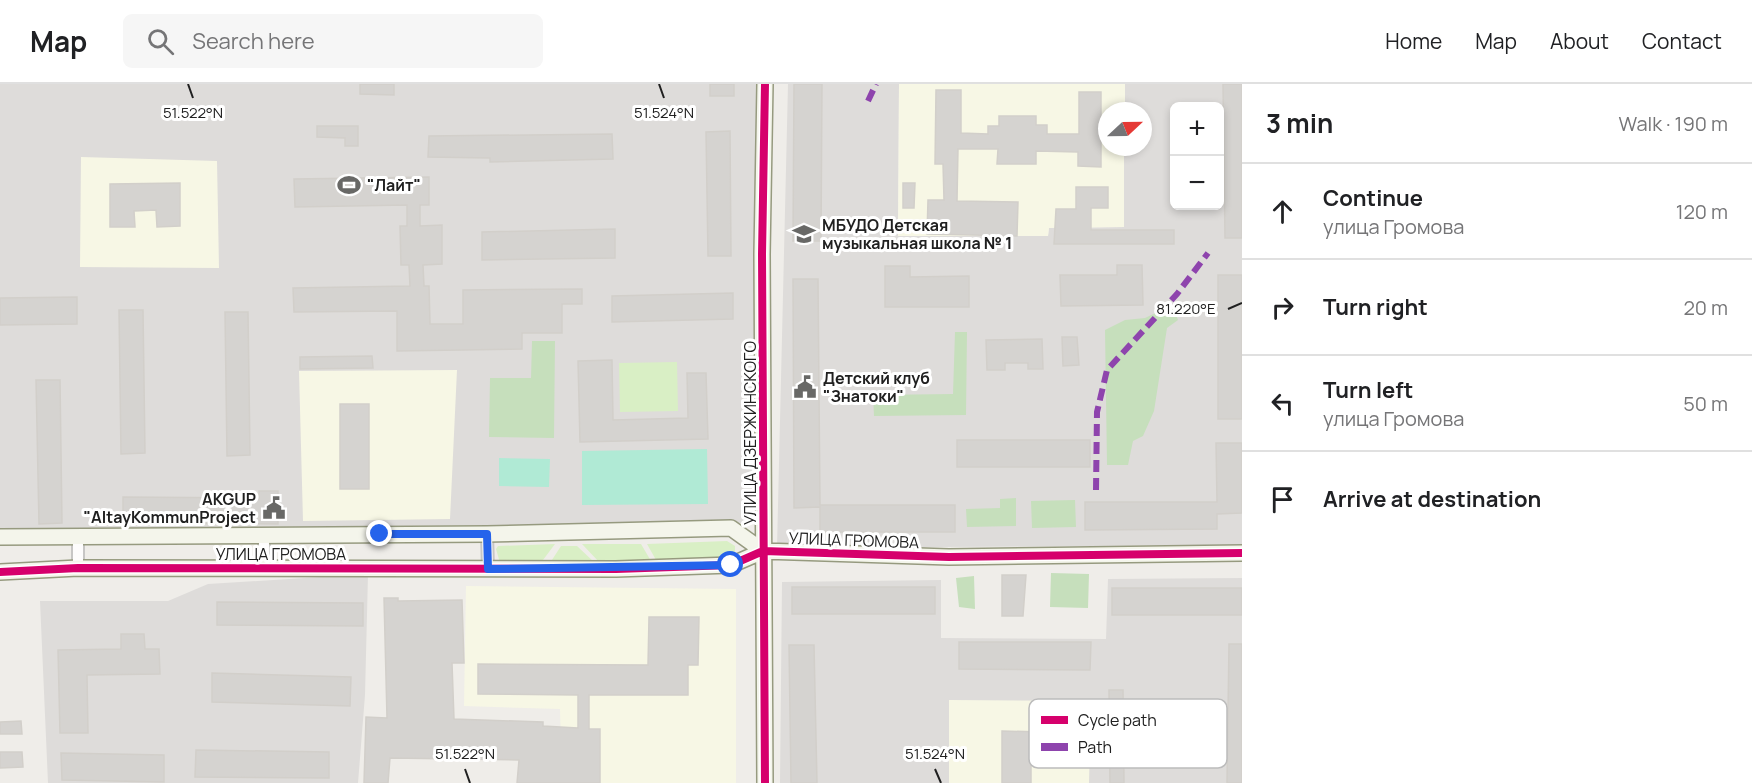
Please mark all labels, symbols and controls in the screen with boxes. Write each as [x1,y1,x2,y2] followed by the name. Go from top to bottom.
[123,14,543,68] search box
[30,22,87,60] text: Map
[144,25,177,58] icon: search
[192,26,315,56] text: Search here
[1385,27,1442,55] text: Home
[1475,27,1517,55] text: Map
[1550,27,1609,55] text: About
[1642,27,1722,55] text: Contact
[163,102,223,123] text: 51.522°N
[634,102,694,123] text: 51.524°N
[1098,102,1152,156] north arrow
[1170,102,1224,210] map controls
[1170,102,1224,156] button: +
[1266,105,1333,141] text: 3 min
[1619,110,1728,137] text: Walk · 190 m
[1170,156,1224,210] button: −
[336,172,362,198] sports icon: "Лайт"
[367,174,421,196] place label: "Лайт"
[1323,183,1423,213] text: Continue
[1266,195,1299,228] icon: ahead
[1676,198,1728,225] text: 120 m
[1323,213,1464,240] text: улица Громова
[822,214,1012,254] place label: МБУДО Детская музыкальная школа № 1
[791,221,817,247] school or university icon: МБУДО Детская музыкальная школа № 1
[1266,291,1299,324] icon: right
[1323,292,1428,322] text: Turn right
[1683,294,1728,321] text: 20 m
[1156,298,1216,319] text: 81.220°E
[739,341,761,525] street label: УЛИЦА ДЗЕРЖИНСКОГО
[823,367,930,407] place label: Детский клуб "Знатоки"
[792,374,818,400] public building icon: Детский клуб "Знатоки"
[1323,375,1413,405] text: Turn left
[1266,387,1299,420] icon: left
[1683,390,1728,417] text: 50 m
[1323,405,1464,432] text: улица Громова
[1266,483,1299,516] icon: arrive
[1323,484,1541,514] text: Arrive at destination
[84,488,256,528] place label: AKGUP "AltayKommunProject
[261,495,287,521] public building icon: AKGUP "AltayKommunProject
[366,520,392,546] route end
[788,527,920,553] street label: УЛИЦА ГРОМОВА
[216,543,346,565] street label: УЛИЦА ГРОМОВА
[717,551,743,577] route start
[1029,699,1227,768] legend
[1078,709,1157,731] text: Cycle path
[1078,736,1112,758] text: Path
[435,743,495,764] text: 51.522°N
[905,743,965,764] text: 51.524°N

